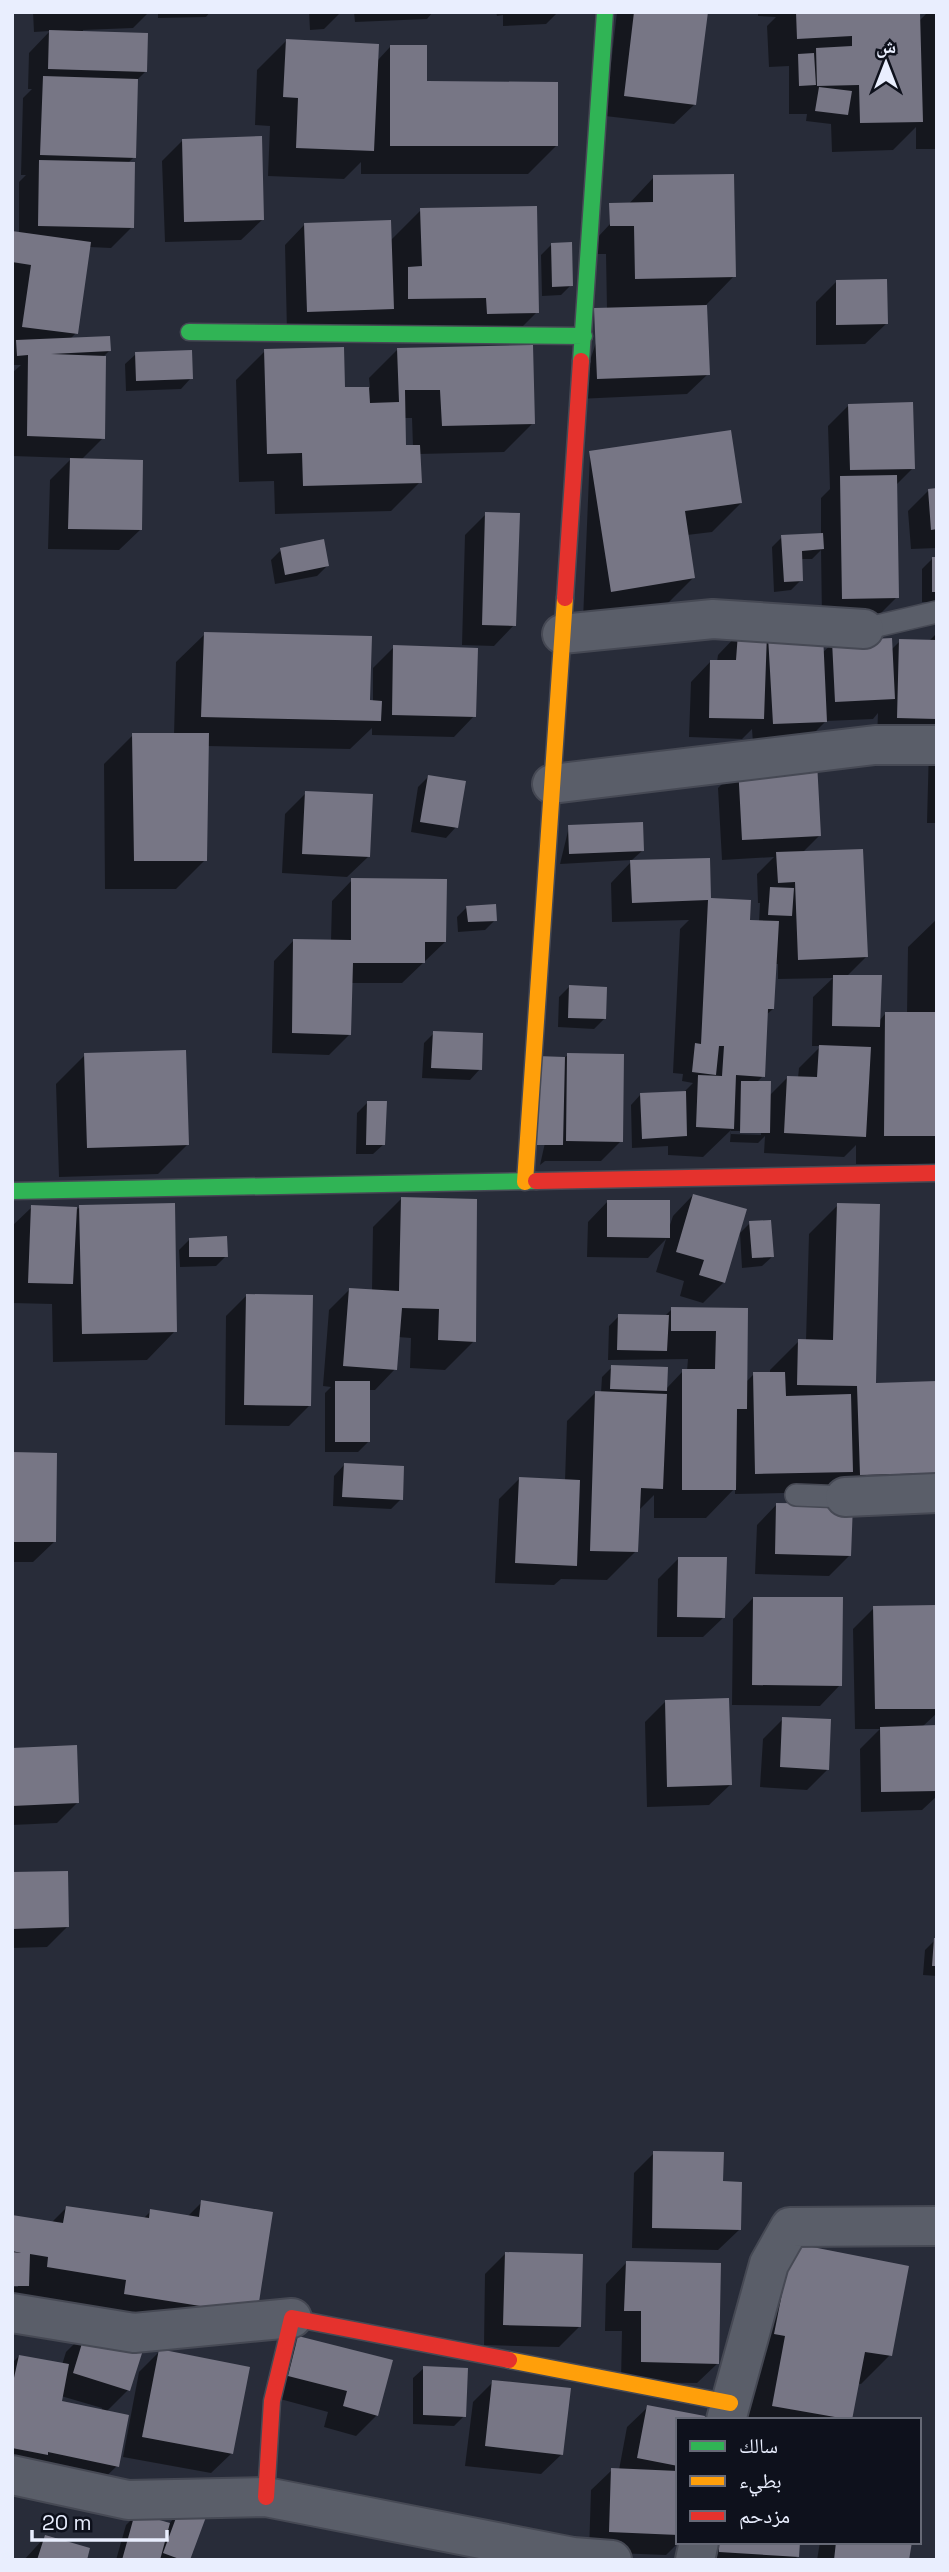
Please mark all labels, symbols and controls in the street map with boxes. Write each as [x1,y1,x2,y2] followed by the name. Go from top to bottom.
[851,28,921,98] north arrow
[876,34,896,59] text: ش
[676,2418,921,2544] legend
[739,2432,778,2459] text: سالك
[739,2467,782,2497] text: بطيء
[32,2498,166,2542] scale bar
[739,2502,790,2530] text: مزدحم
[42,2509,92,2536] text: 20 m

